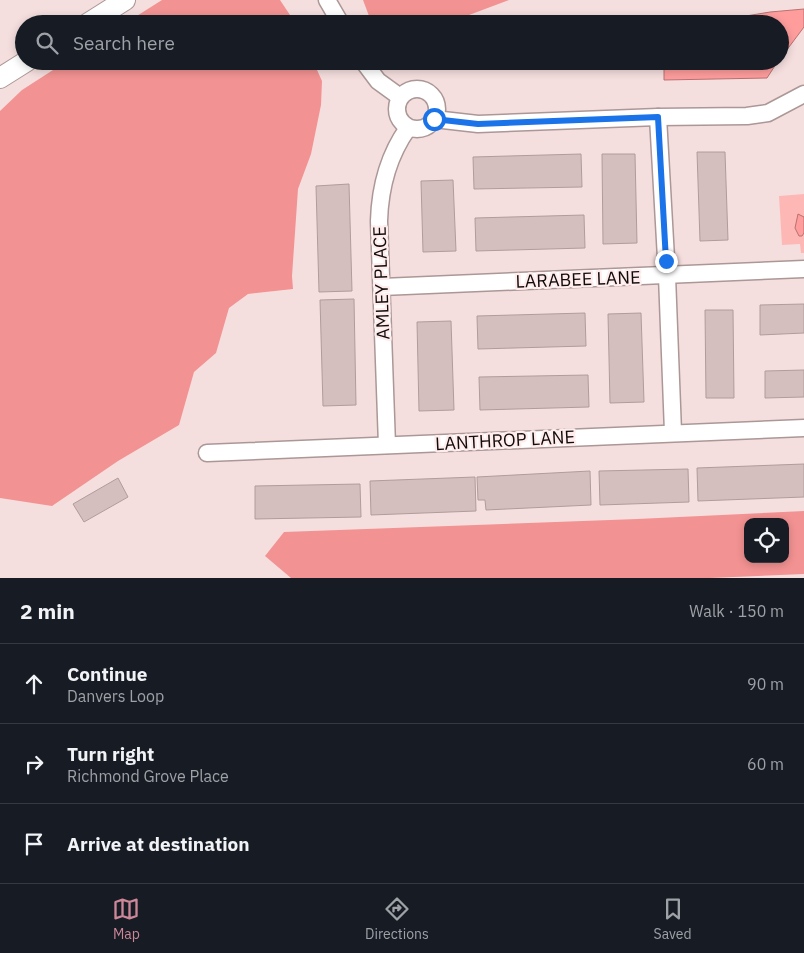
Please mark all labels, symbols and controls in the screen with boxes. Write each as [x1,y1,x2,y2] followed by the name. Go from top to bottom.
[15,15,789,70] search box
[33,29,61,57] icon: search
[73,31,175,55] text: Search here
[423,108,446,131] route start
[368,226,394,340] street label: AMLEY PLACE
[655,250,678,273] route end
[515,265,641,293] street label: LARABEE LANE
[434,425,576,455] street label: LANTHROP LANE
[744,518,789,563] map controls
[744,518,789,563] button: locate
[20,597,75,625] text: 2 min
[689,601,784,621] text: Walk · 150 m
[67,662,147,686] text: Continue
[20,670,48,698] icon: ahead
[747,674,784,694] text: 90 m
[67,686,164,706] text: Danvers Loop
[67,742,154,766] text: Turn right
[20,750,48,778] icon: right
[747,754,784,774] text: 60 m
[67,766,229,786] text: Richmond Grove Place
[20,830,48,858] icon: arrive
[67,832,250,856] text: Arrive at destination
[112,895,140,943] tab: Map
[365,895,429,943] tab: Directions
[654,895,692,943] tab: Saved

